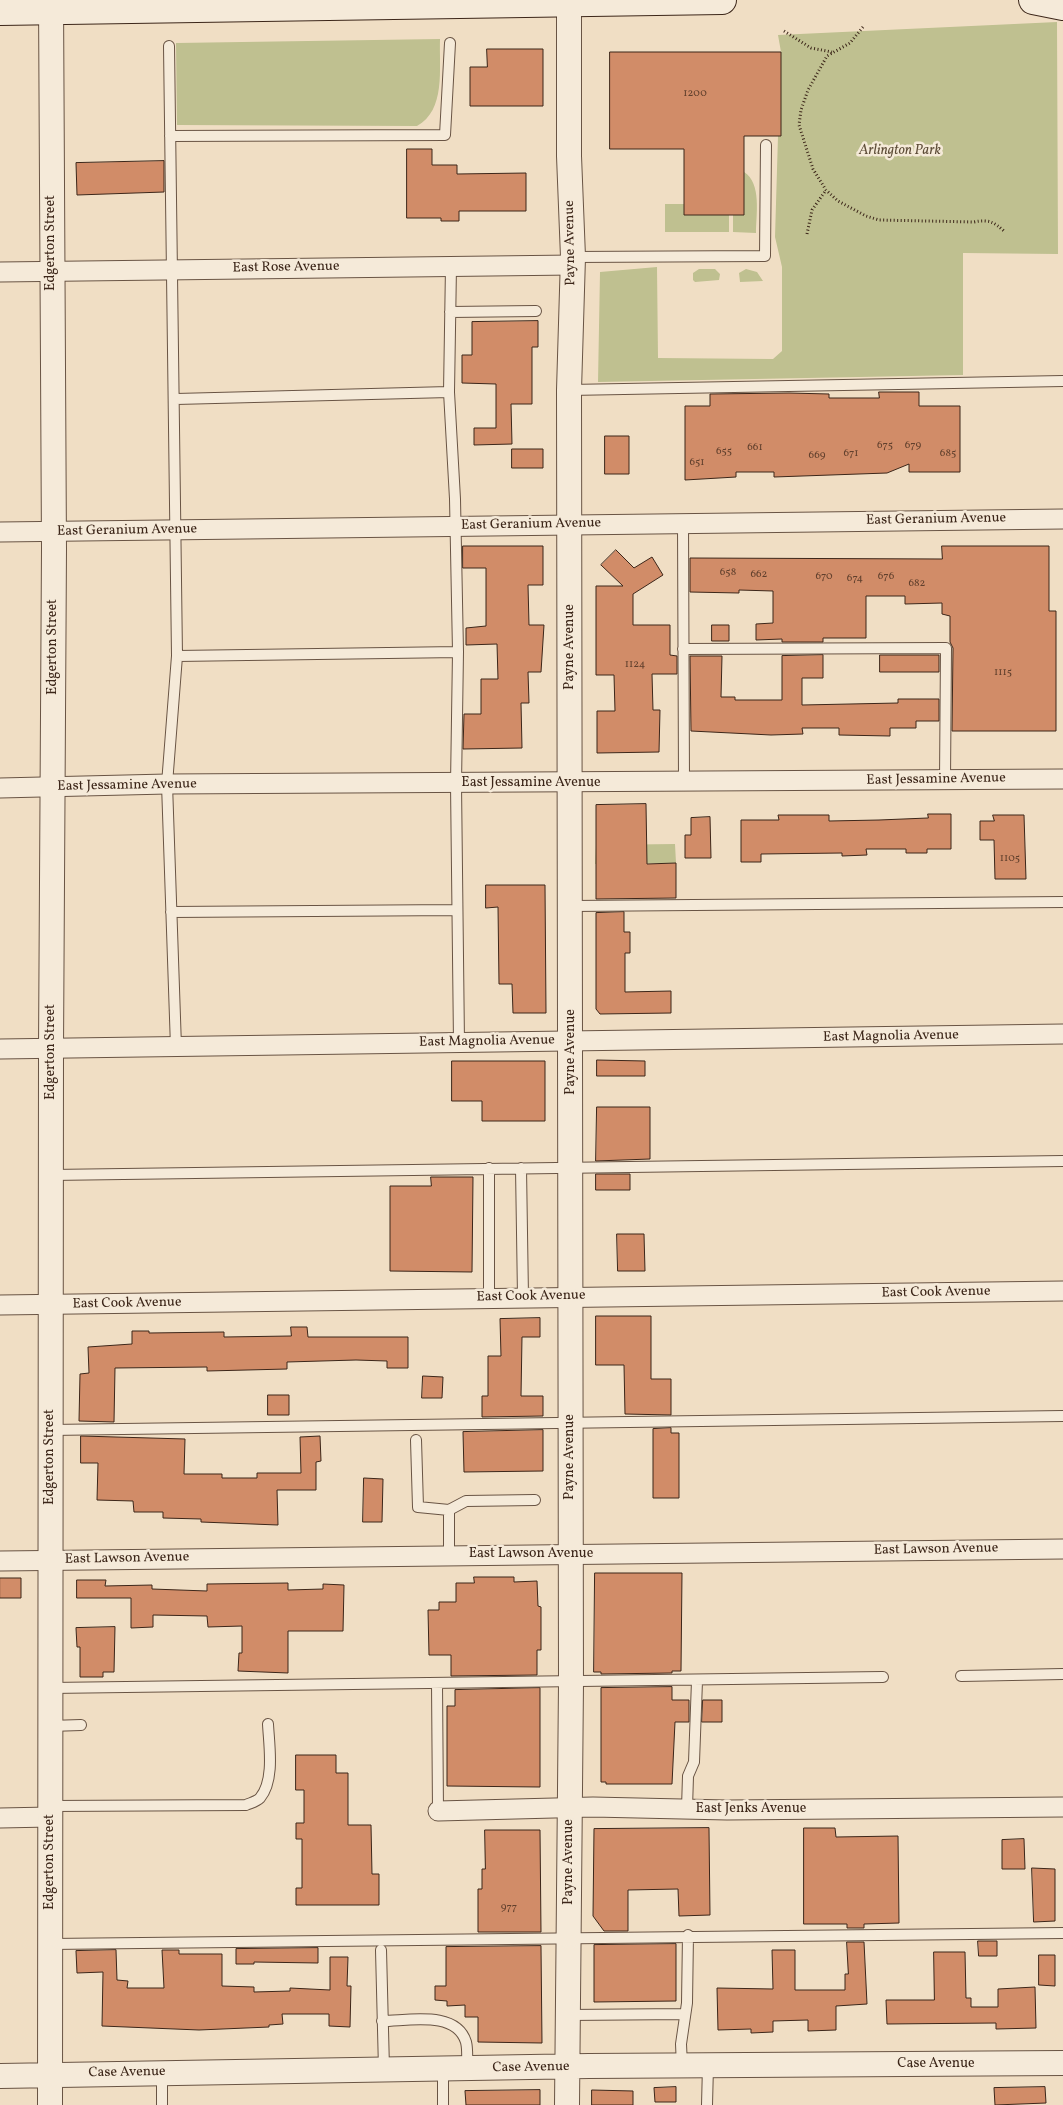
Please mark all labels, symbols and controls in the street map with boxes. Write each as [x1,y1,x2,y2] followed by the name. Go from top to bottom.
[683,87,707,101] house number: 1200
[859,143,941,159] park label: Arlington Park
[43,195,59,291] street label: Edgerton Street
[562,200,580,286] street label: Payne Avenue
[232,259,340,277] street label: East Rose Avenue
[877,439,893,453] house number: 675
[905,439,921,453] house number: 679
[747,441,763,455] house number: 661
[716,445,732,459] house number: 655
[843,447,859,461] house number: 671
[940,447,956,461] house number: 685
[809,449,825,463] house number: 669
[689,456,705,470] house number: 651
[866,510,1006,530] street label: East Geranium Avenue
[461,515,601,535] street label: East Geranium Avenue
[57,521,197,541] street label: East Geranium Avenue
[720,566,736,580] house number: 658
[750,568,768,582] house number: 662
[815,570,833,584] house number: 670
[878,570,894,584] house number: 676
[847,572,863,586] house number: 674
[908,577,926,591] house number: 682
[45,599,61,695] street label: Edgerton Street
[562,604,578,690] street label: Payne Avenue
[625,658,645,672] house number: 1124
[994,666,1012,680] house number: 1115
[866,770,1006,790] street label: East Jessamine Avenue
[461,775,601,791] street label: East Jessamine Avenue
[57,776,197,796] street label: East Jessamine Avenue
[1000,852,1020,866] house number: 1105
[43,1004,59,1100] street label: Edgerton Street
[563,1009,579,1095] street label: Payne Avenue
[823,1027,959,1047] street label: East Magnolia Avenue
[419,1032,555,1052] street label: East Magnolia Avenue
[881,1284,991,1302] street label: East Cook Avenue
[476,1288,586,1306] street label: East Cook Avenue
[72,1295,182,1313] street label: East Cook Avenue
[42,1409,58,1505] street label: Edgerton Street
[562,1414,578,1500] street label: Payne Avenue
[874,1541,998,1559] street label: East Lawson Avenue
[469,1546,593,1562] street label: East Lawson Avenue
[65,1550,189,1568] street label: East Lawson Avenue
[696,1801,806,1817] street label: East Jenks Avenue
[42,1814,58,1910] street label: Edgerton Street
[561,1819,577,1905] street label: Payne Avenue
[501,1901,517,1915] house number: 977
[897,2056,975,2072] street label: Case Avenue
[492,2059,570,2077] street label: Case Avenue
[88,2064,166,2082] street label: Case Avenue

